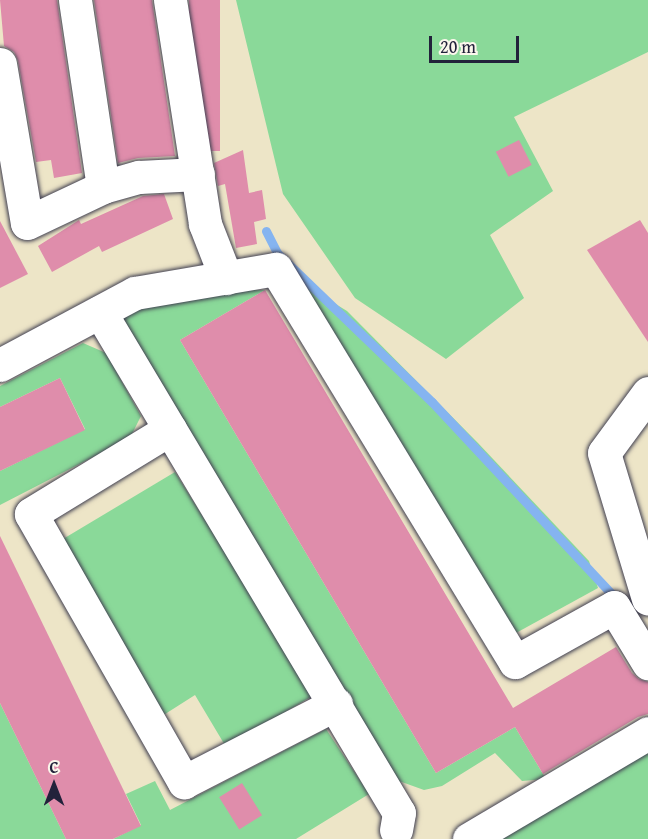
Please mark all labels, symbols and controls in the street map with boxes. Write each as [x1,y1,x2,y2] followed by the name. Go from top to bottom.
[432,24,522,62] scale bar
[440,33,476,60] text: 20 m
[24,755,84,815] north arrow
[49,755,59,779] text: С

